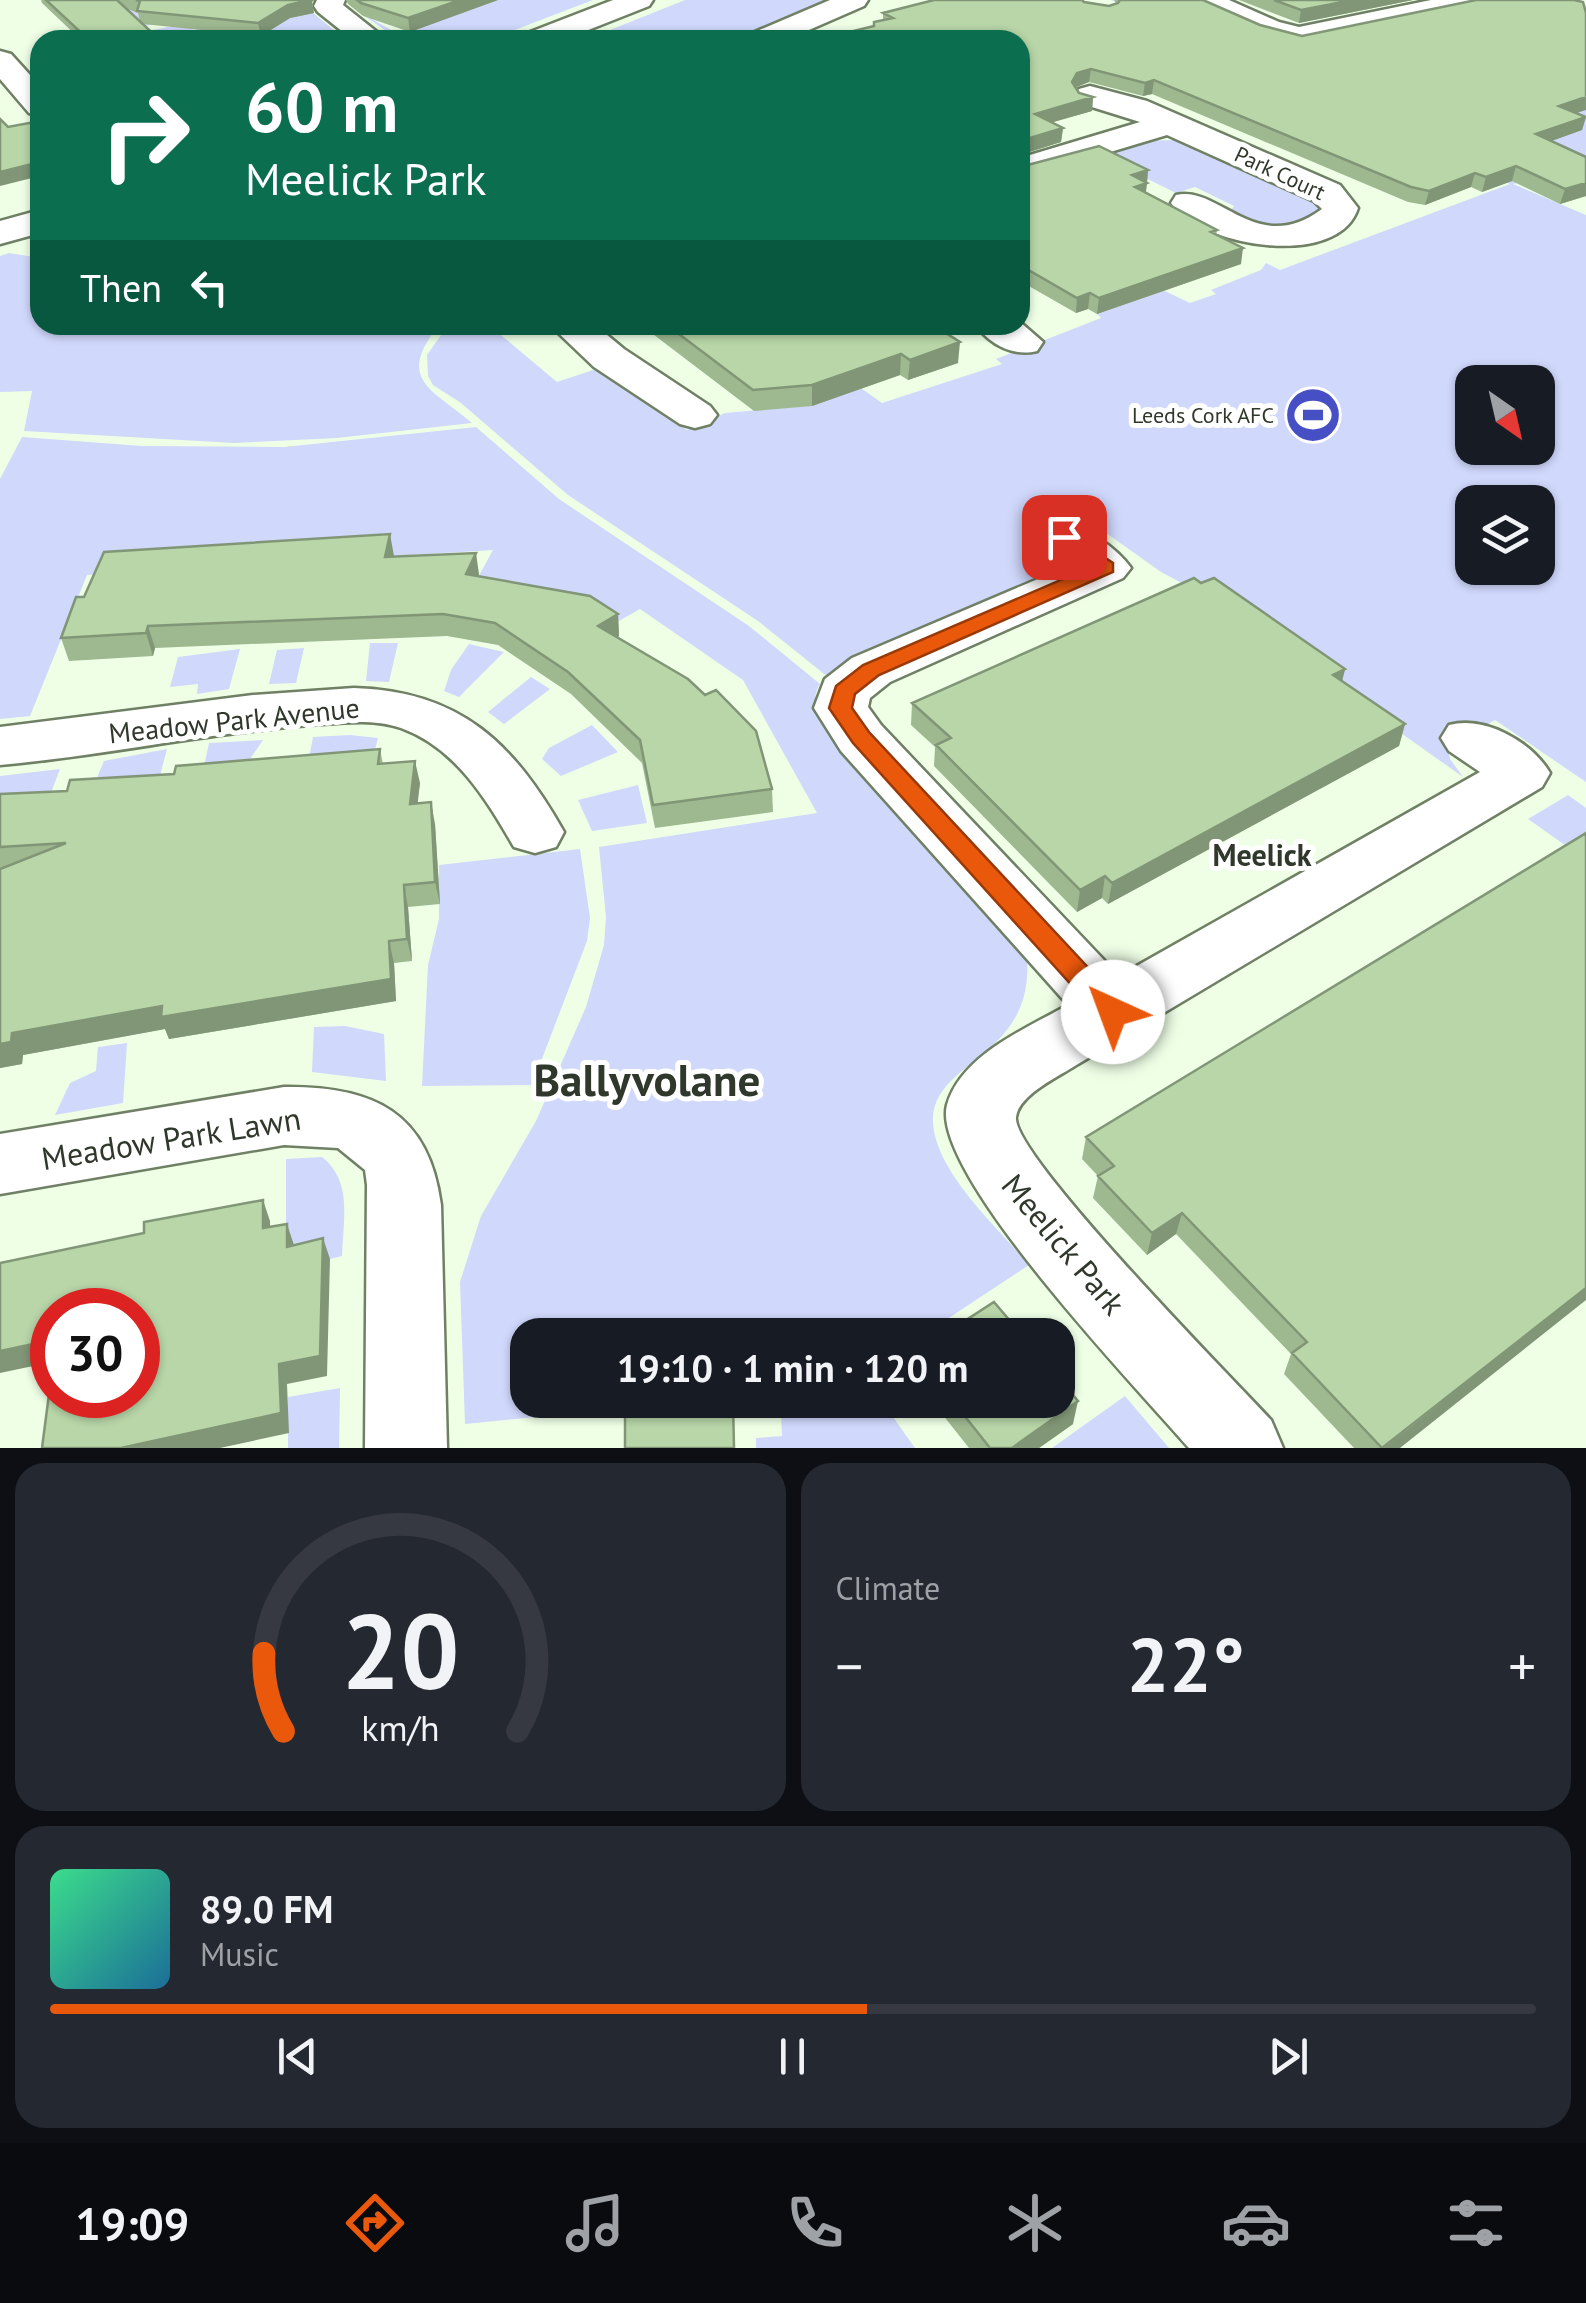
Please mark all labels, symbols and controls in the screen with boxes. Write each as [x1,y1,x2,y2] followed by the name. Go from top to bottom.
[245,61,398,151] text: 60 m
[80,70,210,200] icon: right
[1230,140,1330,206] street label: Park Court
[245,149,486,207] text: Meelick Park
[182,260,237,315] icon: left
[80,263,162,312] text: Then
[1455,365,1555,465] north arrow
[1455,365,1555,585] map controls
[1283,385,1343,445] sports icon: Leeds Cork AFC
[1132,401,1274,429] place label: Leeds Cork AFC
[1455,485,1555,585] button: layers
[1022,495,1107,580] pin
[1037,510,1092,565] icon: arrive
[107,688,361,752] street label: Meadow Park Avenue
[1213,835,1312,874] district label: Meelick
[1061,960,1165,1064] position arrow
[534,1050,760,1108] district label: Ballyvolane
[38,1097,304,1179] street label: Meadow Park Lawn
[993,1165,1136,1324] street label: Meelick Park
[30,1288,160,1418] speed limit sign: 30
[617,1343,968,1392] text: 19:10 · 1 min · 120 m
[836,1567,940,1609] text: Climate
[341,1583,459,1718] text: 20
[1127,1616,1245,1713] text: 22°
[836,1630,863,1701] text: −
[1508,1630,1536,1701] text: +
[361,1705,439,1751] text: km/h
[200,1884,333,1933] text: 89.0 FM
[200,1933,279,1975] text: Music
[270,2029,325,2084] icon: previous
[765,2029,820,2084] icon: pause
[1261,2029,1316,2084] icon: next
[340,2188,410,2258] icon: directions
[560,2188,630,2258] icon: music
[780,2188,850,2258] icon: phone
[1000,2188,1070,2258] icon: climate
[1221,2188,1291,2258] icon: car
[1441,2188,1511,2258] icon: filters
[75,2194,189,2252] text: 19:09

